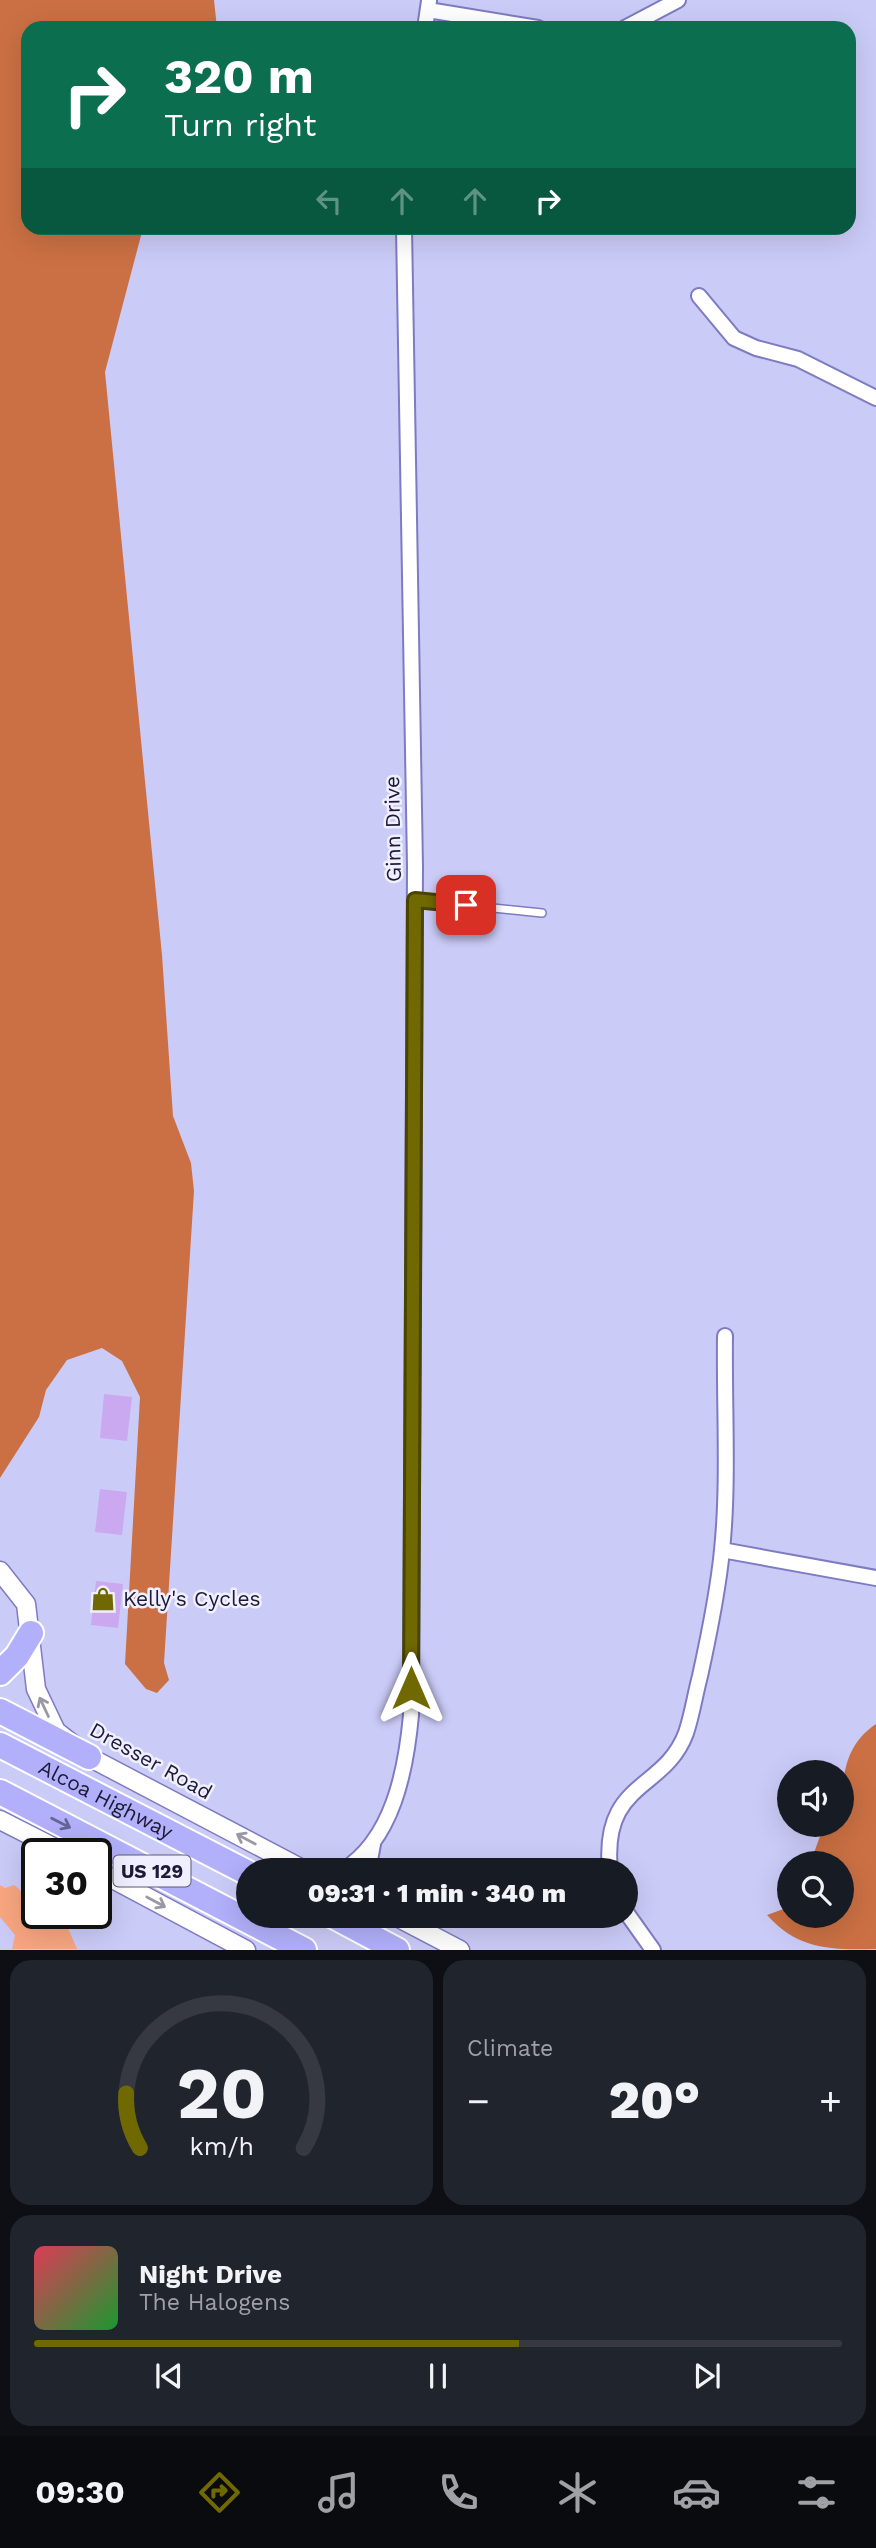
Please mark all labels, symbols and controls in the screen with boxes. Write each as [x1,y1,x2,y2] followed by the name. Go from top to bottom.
[164,47,314,105] text: 320 m
[49,49,140,140] icon: right
[164,106,316,144] text: Turn right
[310,182,348,220] icon: left
[383,182,421,220] icon: ahead
[456,182,494,220] icon: ahead
[529,182,567,220] icon: right
[379,776,406,882] street label: Ginn Drive
[436,875,496,935] pin
[447,886,485,924] icon: arrive
[89,1585,117,1613] shop icon: Kelly's Cycles
[123,1586,261,1611] place label: Kelly's Cycles
[374,1651,448,1725] position arrow
[37,1697,50,1718] one-way arrow
[86,1717,217,1805] street label: Dresser Road
[35,1754,178,1844] street label: Alcoa Highway
[777,1760,854,1928] map controls
[777,1760,854,1837] button: sound
[50,1817,70,1831] one-way arrow
[236,1832,257,1845] one-way arrow
[21,1838,112,1929] speed limit sign: 30
[777,1851,854,1928] button: search
[114,1856,190,1886] road number: US 129
[308,1878,566,1908] text: 09:31 · 1 min · 340 m
[146,1895,166,1909] one-way arrow
[467,2035,553,2062] text: Climate
[176,2051,267,2137] text: 20
[609,2070,700,2131] text: 20°
[467,2079,490,2123] text: −
[819,2079,842,2123] text: +
[189,2132,254,2161] text: km/h
[139,2259,282,2289] text: Night Drive
[139,2289,290,2316] text: The Halogens
[150,2357,188,2395] icon: previous
[419,2357,457,2395] icon: pause
[688,2357,726,2395] icon: next
[195,2468,244,2517] icon: directions
[314,2468,363,2517] icon: music
[434,2468,483,2517] icon: phone
[553,2468,602,2517] icon: climate
[672,2468,721,2517] icon: car
[792,2468,841,2517] icon: filters
[35,2473,125,2511] text: 09:30

